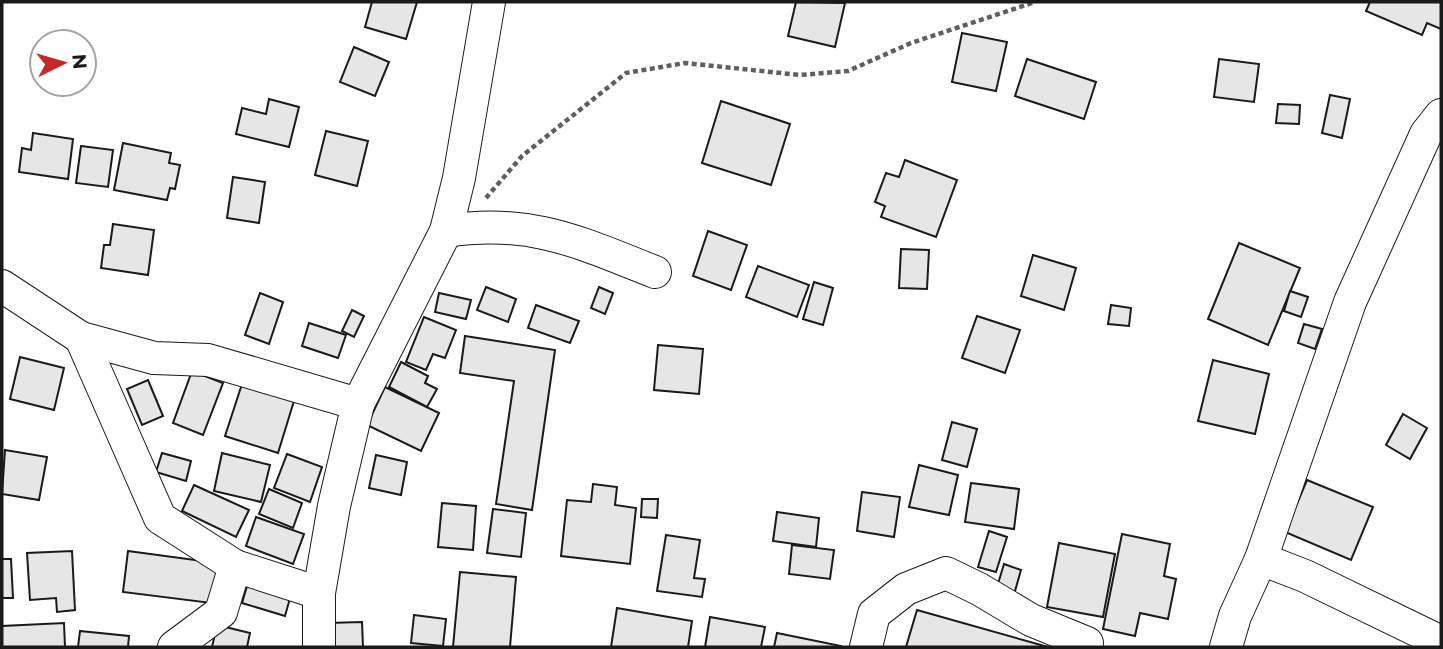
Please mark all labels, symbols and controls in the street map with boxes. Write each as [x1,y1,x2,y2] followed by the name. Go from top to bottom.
[28,28,98,98] north arrow
[67,53,92,70] text: N

